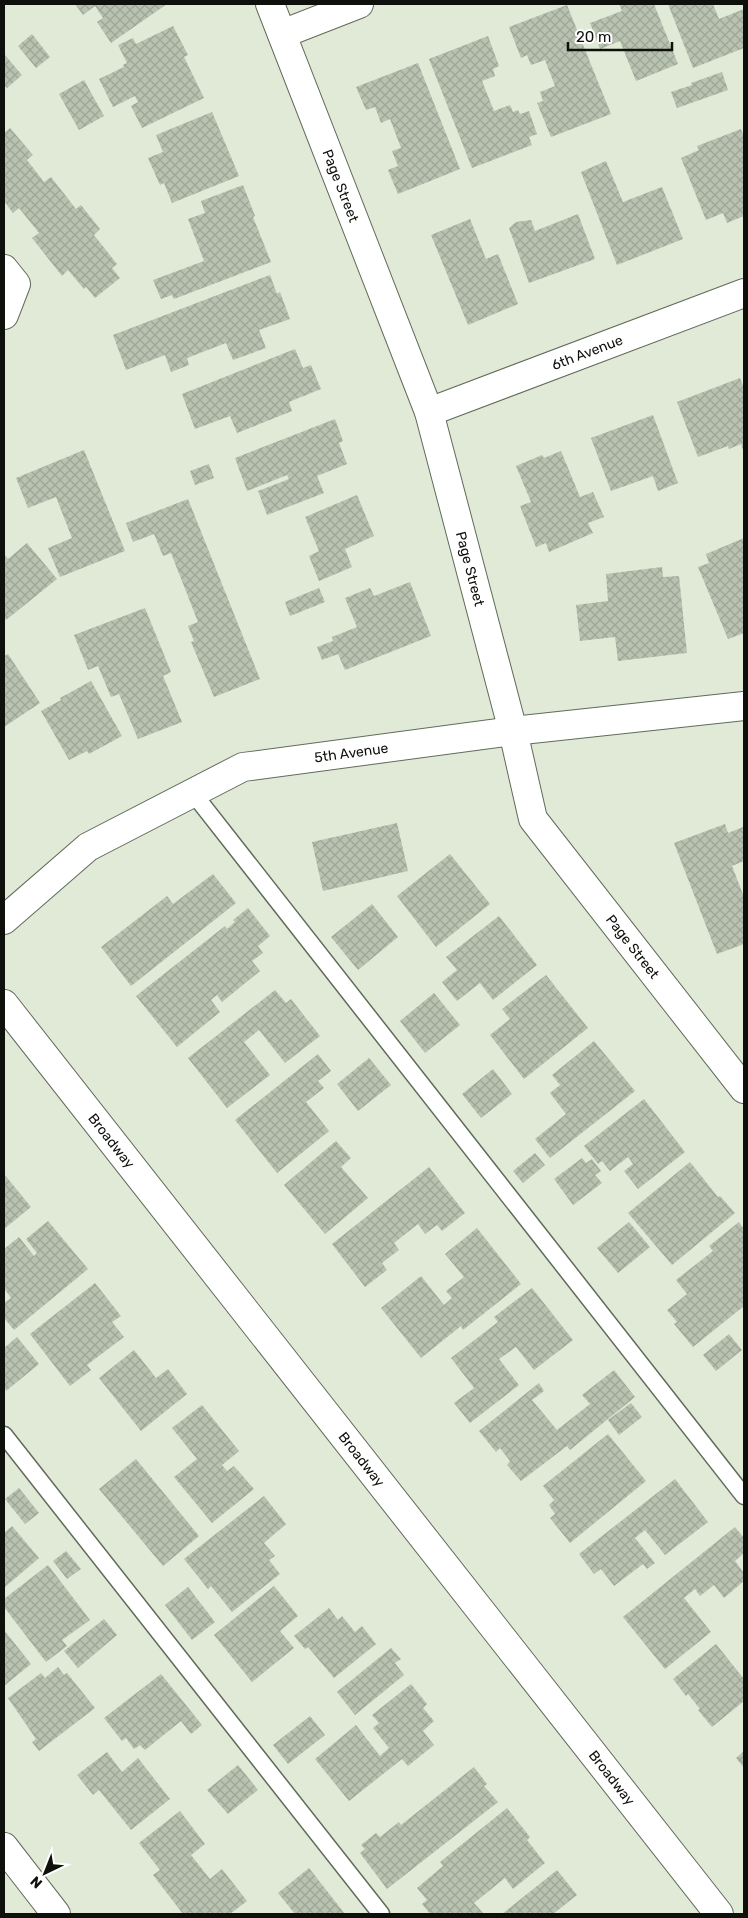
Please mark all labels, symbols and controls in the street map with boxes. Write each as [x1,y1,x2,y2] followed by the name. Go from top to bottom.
[568,20,672,52] scale bar
[576,28,611,46] text: 20 m
[319,147,363,225] street label: Page Street
[549,331,625,373] street label: 6th Avenue
[452,529,488,609] street label: Page Street
[313,739,390,766] street label: 5th Avenue
[602,911,663,983] street label: Page Street
[85,1110,138,1172] street label: Broadway
[335,1428,389,1490] street label: Broadway
[585,1747,639,1809] street label: Broadway
[20,1848,70,1898] north arrow
[27,1872,46,1892] text: N

